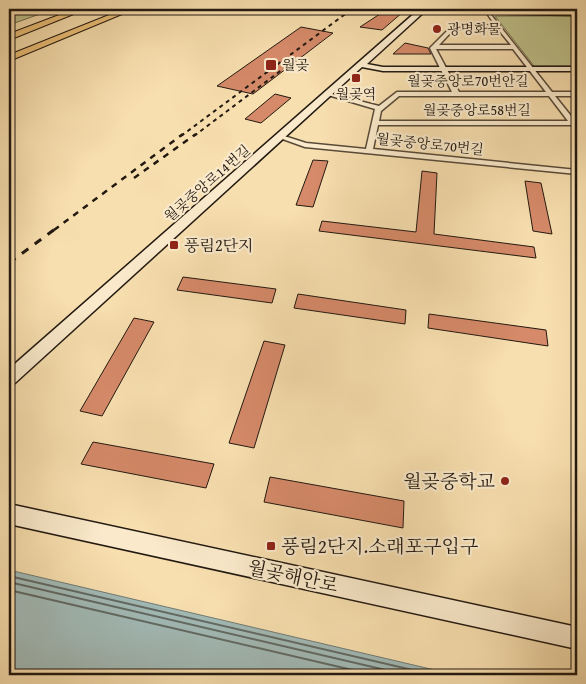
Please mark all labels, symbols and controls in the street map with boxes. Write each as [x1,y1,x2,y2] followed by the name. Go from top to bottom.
[447,19,502,39] place label: 광명화물
[431,23,443,35] marker: 광명화물
[282,55,310,75] place label: 월곶
[264,58,278,72] marker: 월곶
[407,71,529,91] street label: 월곶중앙로70번안길
[350,72,362,84] marker: 월곶역
[336,84,376,104] place label: 월곶역
[423,100,531,120] street label: 월곶중앙로58번길
[375,128,485,160] street label: 월곶중앙로70번길
[160,140,254,226] street label: 월곶중앙로14번길
[184,233,254,257] place label: 풍림2단지
[168,239,180,251] marker: 풍림2단지
[403,467,495,495] place label: 월곶중학교
[499,475,511,487] marker: 월곶중학교
[281,532,478,560] place label: 풍림2단지.소래포구입구
[265,540,277,552] marker: 풍림2단지.소래포구입구
[245,553,341,599] street label: 월곶해안로

